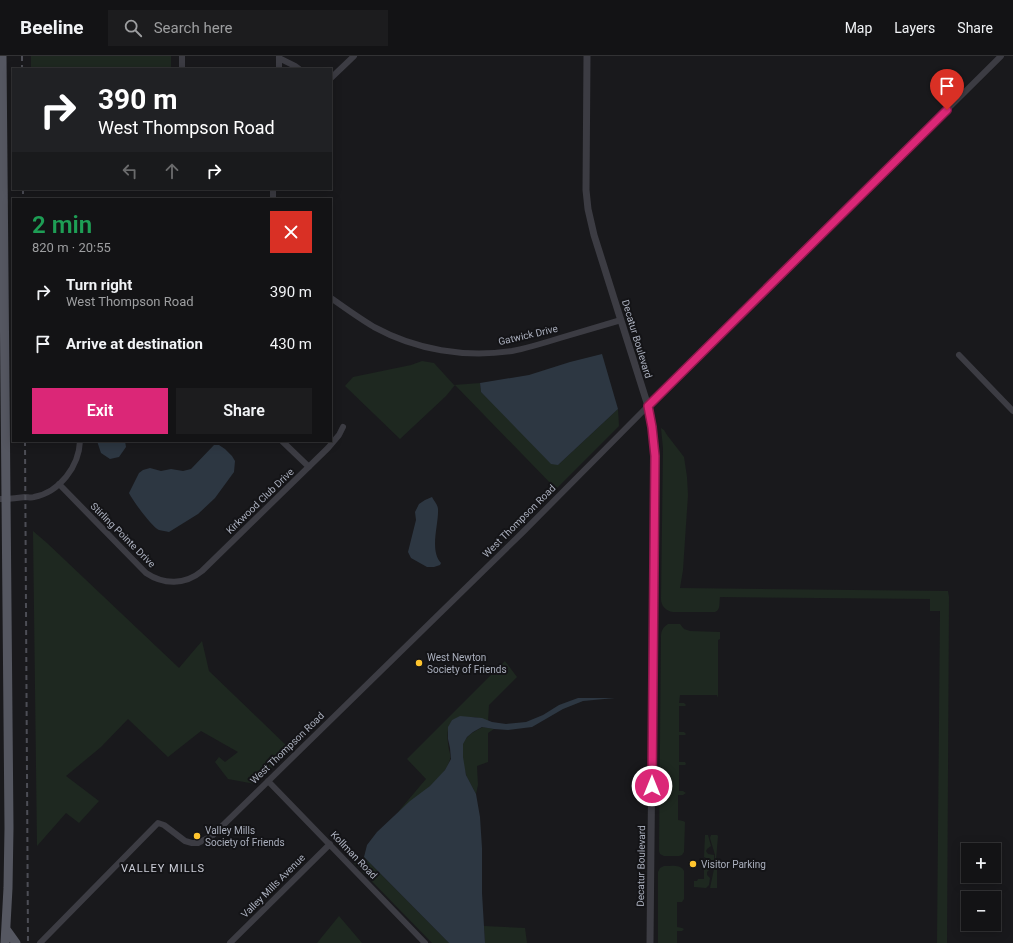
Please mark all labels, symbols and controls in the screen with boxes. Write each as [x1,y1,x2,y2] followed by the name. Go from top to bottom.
[108,10,388,46] search box
[20,16,84,39] text: Beeline
[122,17,144,39] icon: search
[154,19,233,37] text: Search here
[845,20,872,36] text: Map
[894,20,935,36] text: Layers
[957,20,993,36] text: Share
[930,69,964,110] pin
[936,75,958,97] icon: arrive
[98,83,177,116] text: 390 m
[32,84,84,136] icon: right
[98,117,275,138] text: West Thompson Road
[119,160,141,182] icon: left
[161,160,183,182] icon: ahead
[203,160,225,182] icon: right
[32,211,92,239] text: 2 min
[270,211,312,253] button: close
[32,240,111,255] text: 820 m · 20:55
[66,276,132,294] text: Turn right
[32,281,54,303] icon: right
[270,283,312,301] text: 390 m
[66,294,194,309] text: West Thompson Road
[620,298,654,380] street label: Decatur Boulevard
[497,323,559,347] street label: Gatwick Drive
[32,333,54,355] icon: arrive
[66,335,203,353] text: Arrive at destination
[270,335,312,353] text: 430 m
[32,388,168,434] button: Exit
[176,388,312,434] button: Share
[224,466,296,536] street label: Kirkwood Club Drive
[480,482,558,560] street label: West Thompson Road
[88,500,158,570] street label: Stirling Pointe Drive
[427,652,507,675] place label: West Newton Society of Friends
[414,658,424,668] marker: West Newton Society of Friends
[248,710,326,786] street label: West Thompson Road
[631,765,673,807] position arrow
[205,825,285,848] place label: Valley Mills Society of Friends
[635,825,647,907] street label: Decatur Boulevard
[329,829,379,881] street label: Kollman Road
[192,831,202,841] marker: Valley Mills Society of Friends
[961,843,1001,931] map controls
[961,843,1001,883] button: +
[239,852,307,920] street label: Valley Mills Avenue
[688,859,698,869] marker: Visitor Parking
[701,859,766,870] place label: Visitor Parking
[121,862,205,875] district label: VALLEY MILLS
[961,891,1001,931] button: −

